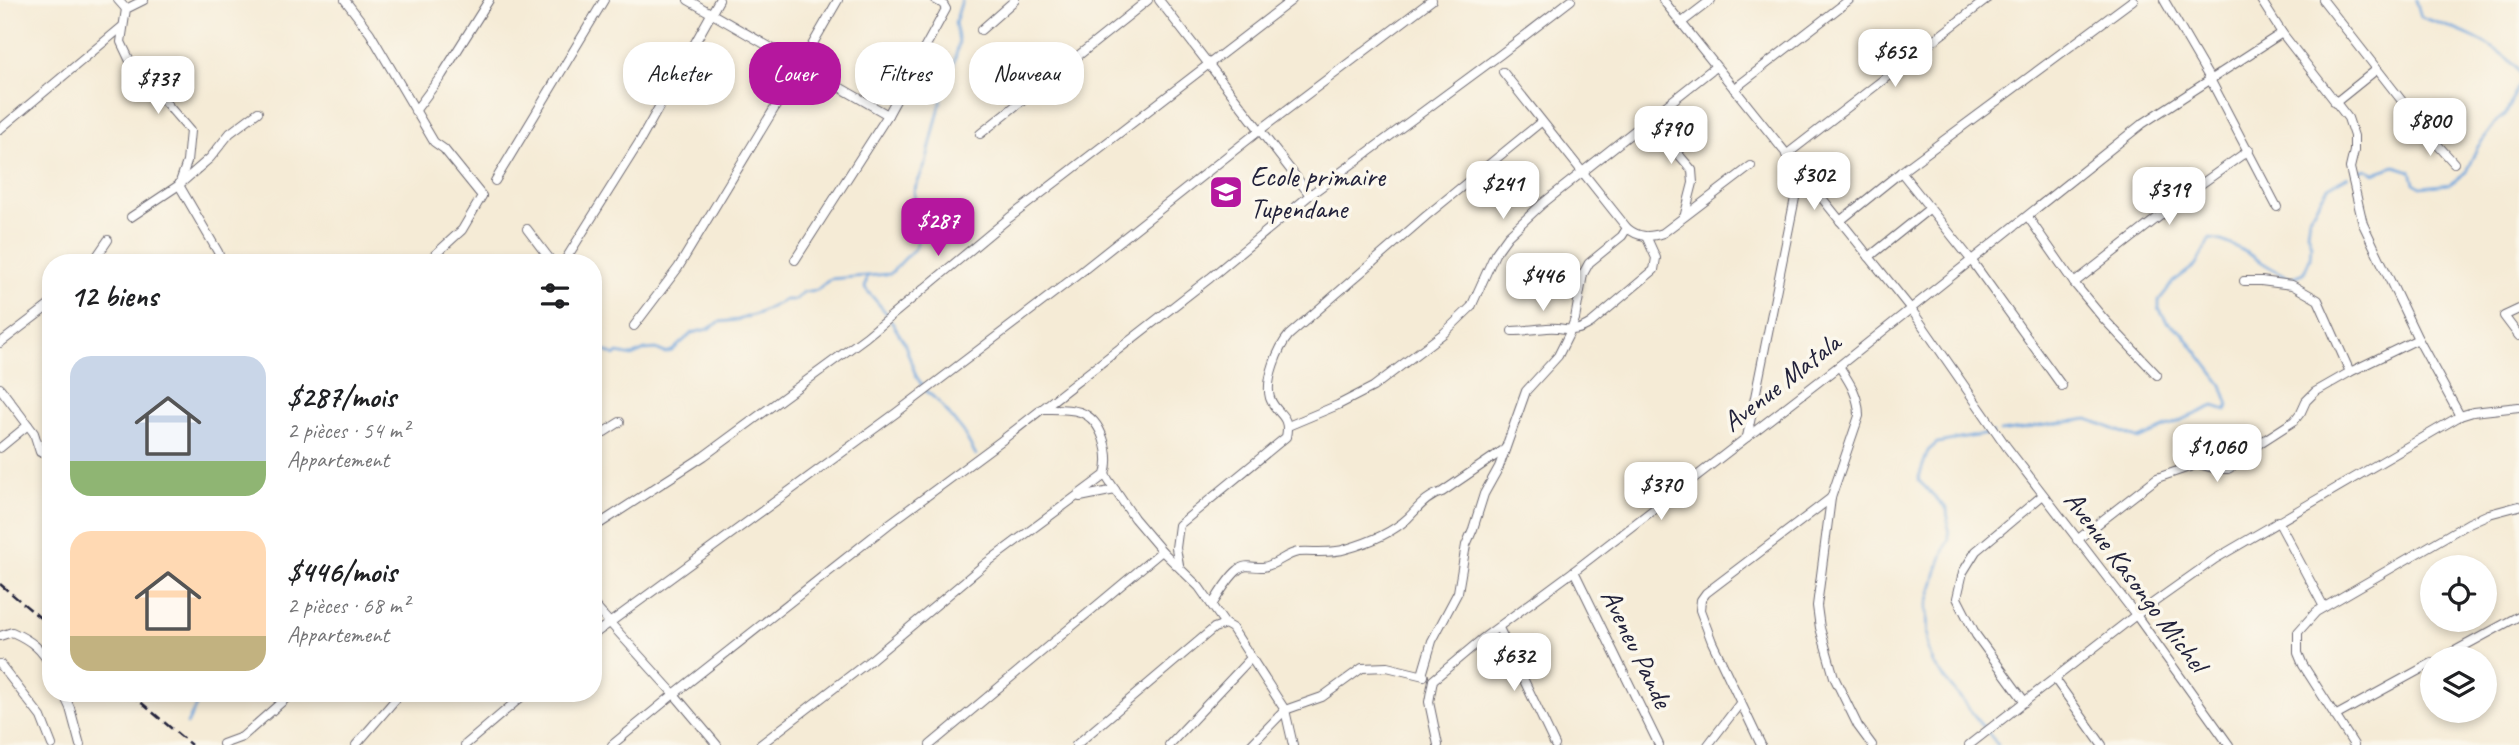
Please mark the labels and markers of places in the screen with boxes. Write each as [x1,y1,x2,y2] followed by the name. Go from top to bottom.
[1854,29,1936,89] pin: $652
[117,57,199,116] pin: $737
[2389,99,2471,158] pin: $800
[1630,106,1712,166] pin: $790
[1773,152,1855,212] pin: $302
[1250,159,1387,226] place label: Ecole primaire Tupendane
[1462,162,1544,221] pin: $241
[2128,168,2210,227] pin: $319
[1207,173,1245,211] school or university icon: Ecole primaire Tupendane
[897,198,979,258] pin: $287
[1502,254,1584,313] pin: $446
[2160,424,2274,484] pin: $1,060
[1620,462,1702,522] pin: $370
[1473,634,1555,693] pin: $632

